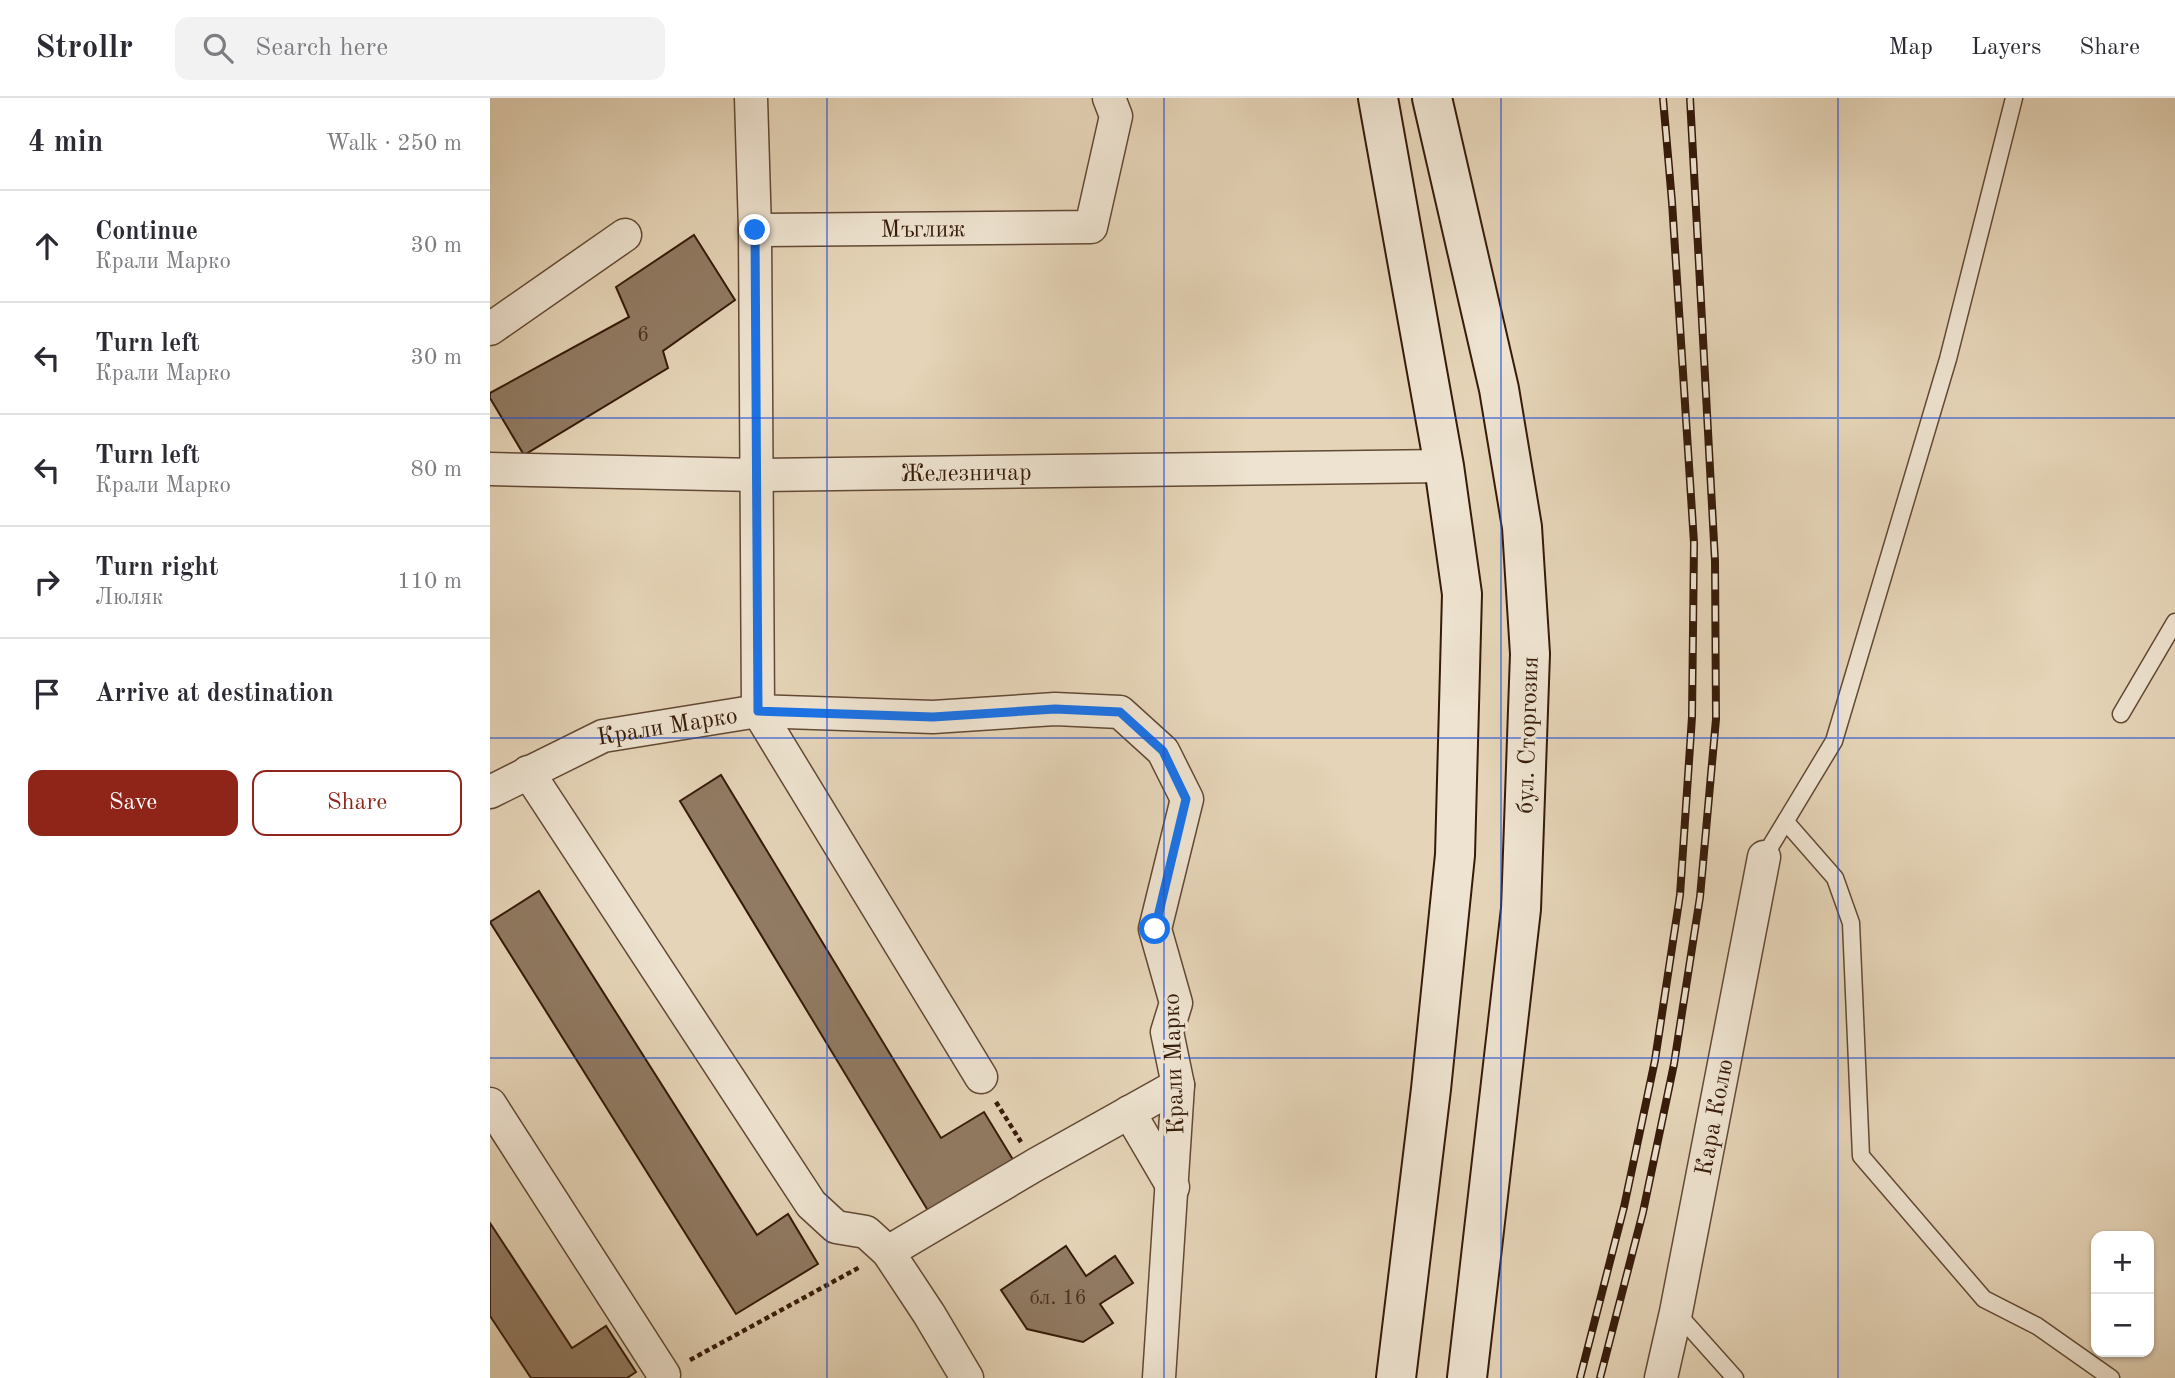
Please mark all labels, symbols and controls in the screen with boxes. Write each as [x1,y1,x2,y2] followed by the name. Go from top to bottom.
[175,17,665,80] search box
[199,29,237,67] icon: search
[35,32,133,65] text: Strollr
[255,35,388,61] text: Search here
[1889,36,1933,60] text: Map
[1971,36,2041,60] text: Layers
[2079,36,2140,60] text: Share
[28,128,103,158] text: 4 min
[326,132,462,155] text: Walk · 250 m
[739,214,770,245] route end
[880,218,966,243] street label: Мъглиж
[95,219,198,245] text: Continue
[28,227,66,265] icon: ahead
[411,234,462,257] text: 30 m
[95,250,231,273] text: Крали Марко
[637,325,649,346] house number: 6
[95,331,200,357] text: Turn left
[28,339,66,377] icon: left
[411,346,462,369] text: 30 m
[95,362,231,385] text: Крали Марко
[95,443,200,469] text: Turn left
[28,451,66,489] icon: left
[411,458,462,481] text: 80 m
[900,461,1032,487] street label: Железничар
[95,474,231,497] text: Крали Марко
[95,555,218,581] text: Turn right
[28,563,66,601] icon: right
[397,570,462,593] text: 110 m
[95,586,163,609] text: Люляк
[1514,656,1544,814] street label: бул. Сторгозия
[28,675,66,713] icon: arrive
[95,681,334,707] text: Arrive at destination
[595,704,739,751] street label: Крали Марко
[28,770,238,836] button: Save
[252,770,462,836] button: Share
[1139,913,1170,944] route start
[1161,993,1189,1135] street label: Крали Марко
[1693,1057,1739,1178] street label: Кара Колю
[2091,1231,2154,1357] map controls
[2091,1231,2154,1294] button: +
[1029,1288,1087,1309] house number: бл. 16
[2091,1294,2154,1357] button: −

